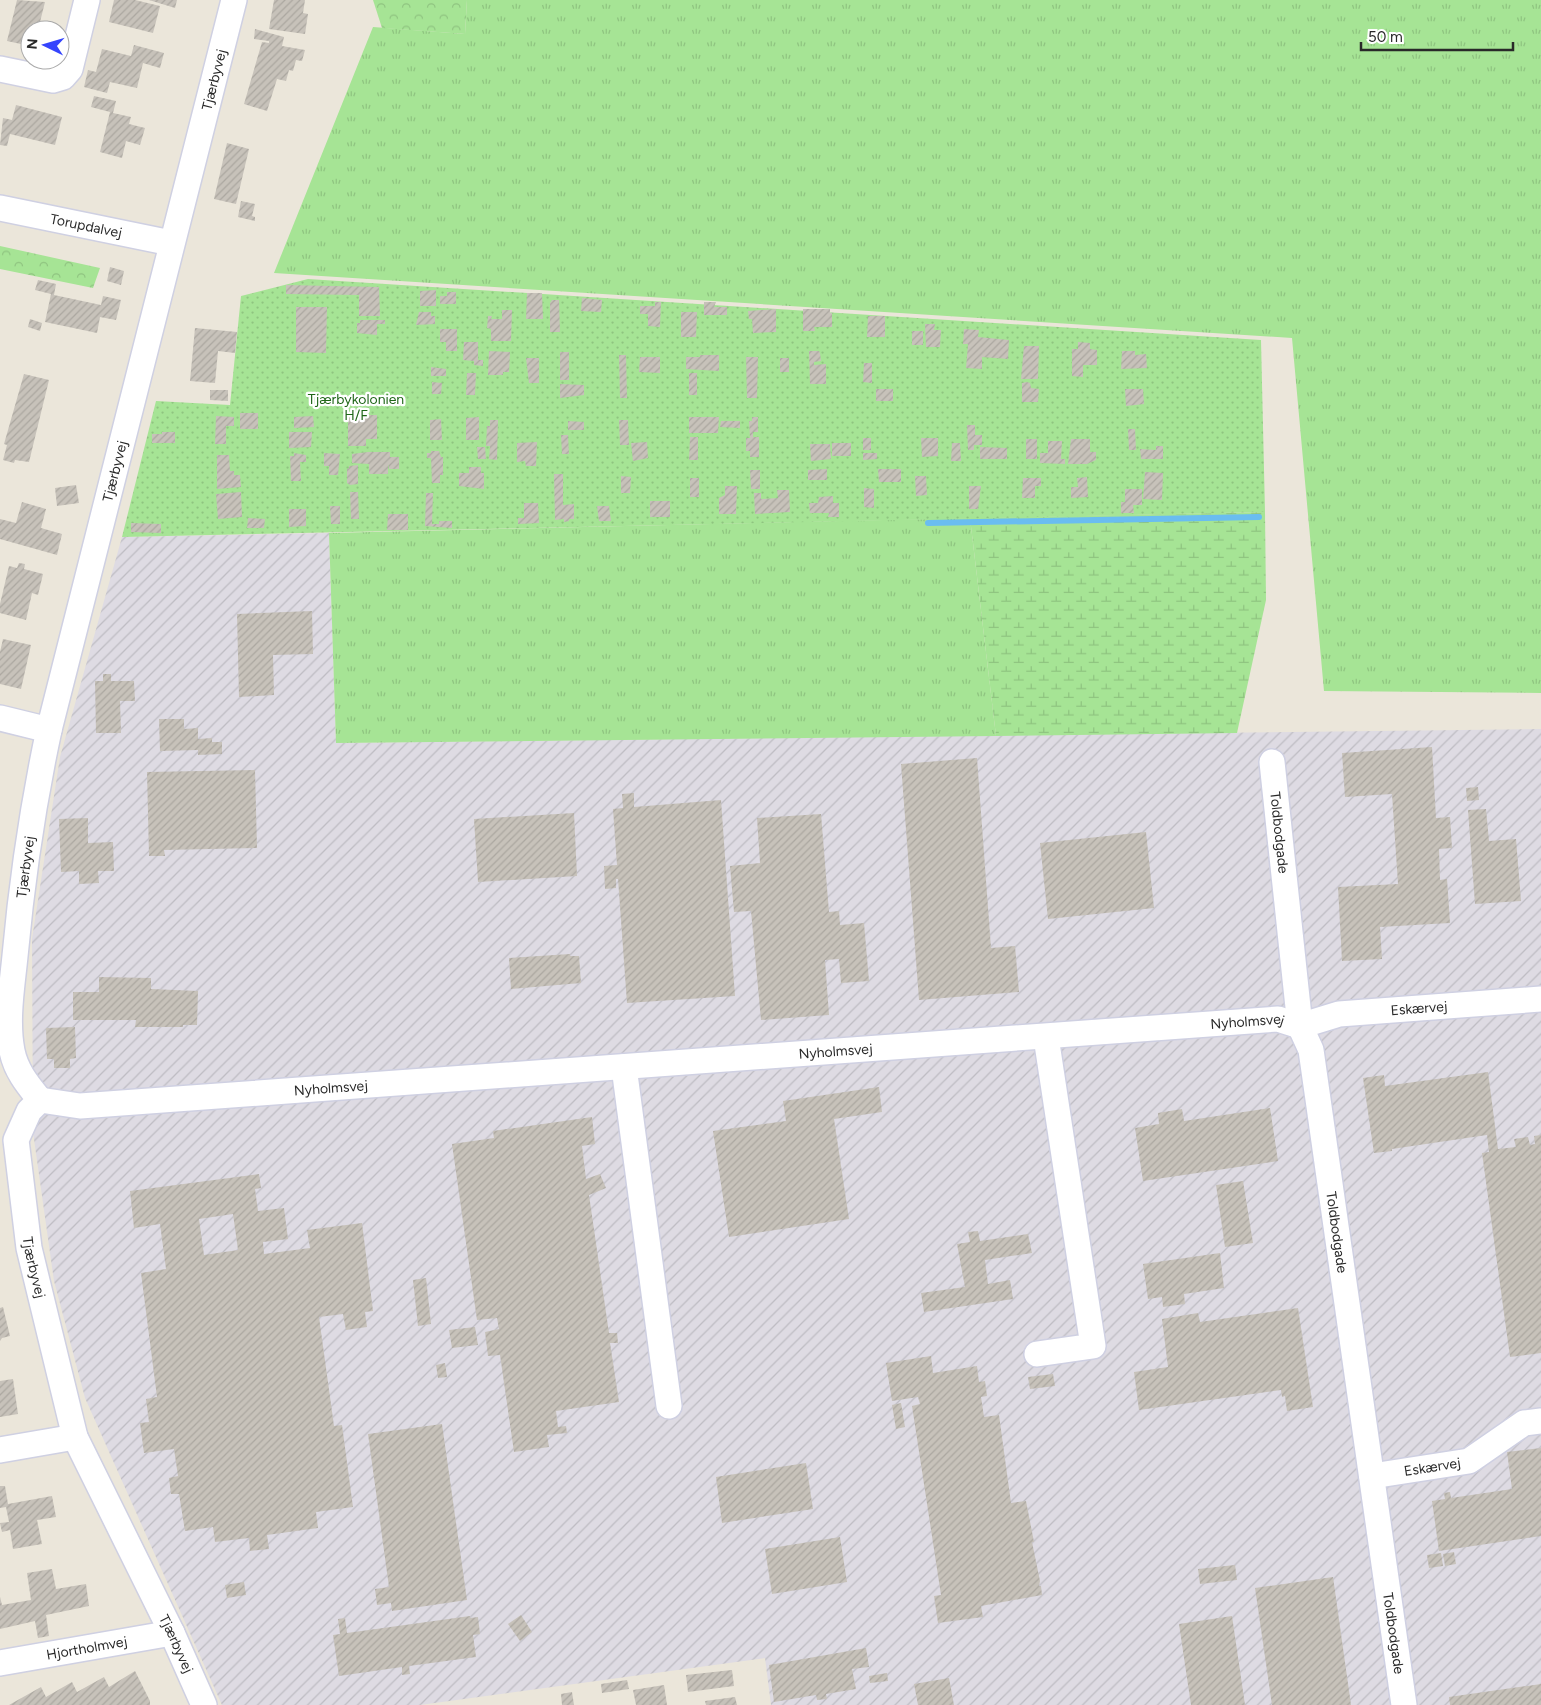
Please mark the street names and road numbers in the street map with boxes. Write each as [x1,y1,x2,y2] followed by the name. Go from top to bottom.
[198,47,230,112] street label: Tjærbyvej
[49,211,123,242] street label: Torupdalvej
[99,439,131,504] street label: Tjærbyvej
[1266,791,1292,875] street label: Toldbodgade
[13,835,38,899] street label: Tjærbyvej
[1390,998,1448,1019] street label: Eskærvej
[1210,1011,1287,1033] street label: Nyholmsvej
[798,1040,873,1063] street label: Nyholmsvej
[293,1077,369,1099] street label: Nyholmsvej
[1322,1191,1351,1275] street label: Toldbodgade
[19,1236,49,1300] street label: Tjærbyvej
[1403,1454,1462,1480] street label: Eskærvej
[1379,1591,1408,1676] street label: Toldbodgade
[155,1612,197,1676] street label: Tjærbyvej
[45,1633,129,1664] street label: Hjortholmvej

